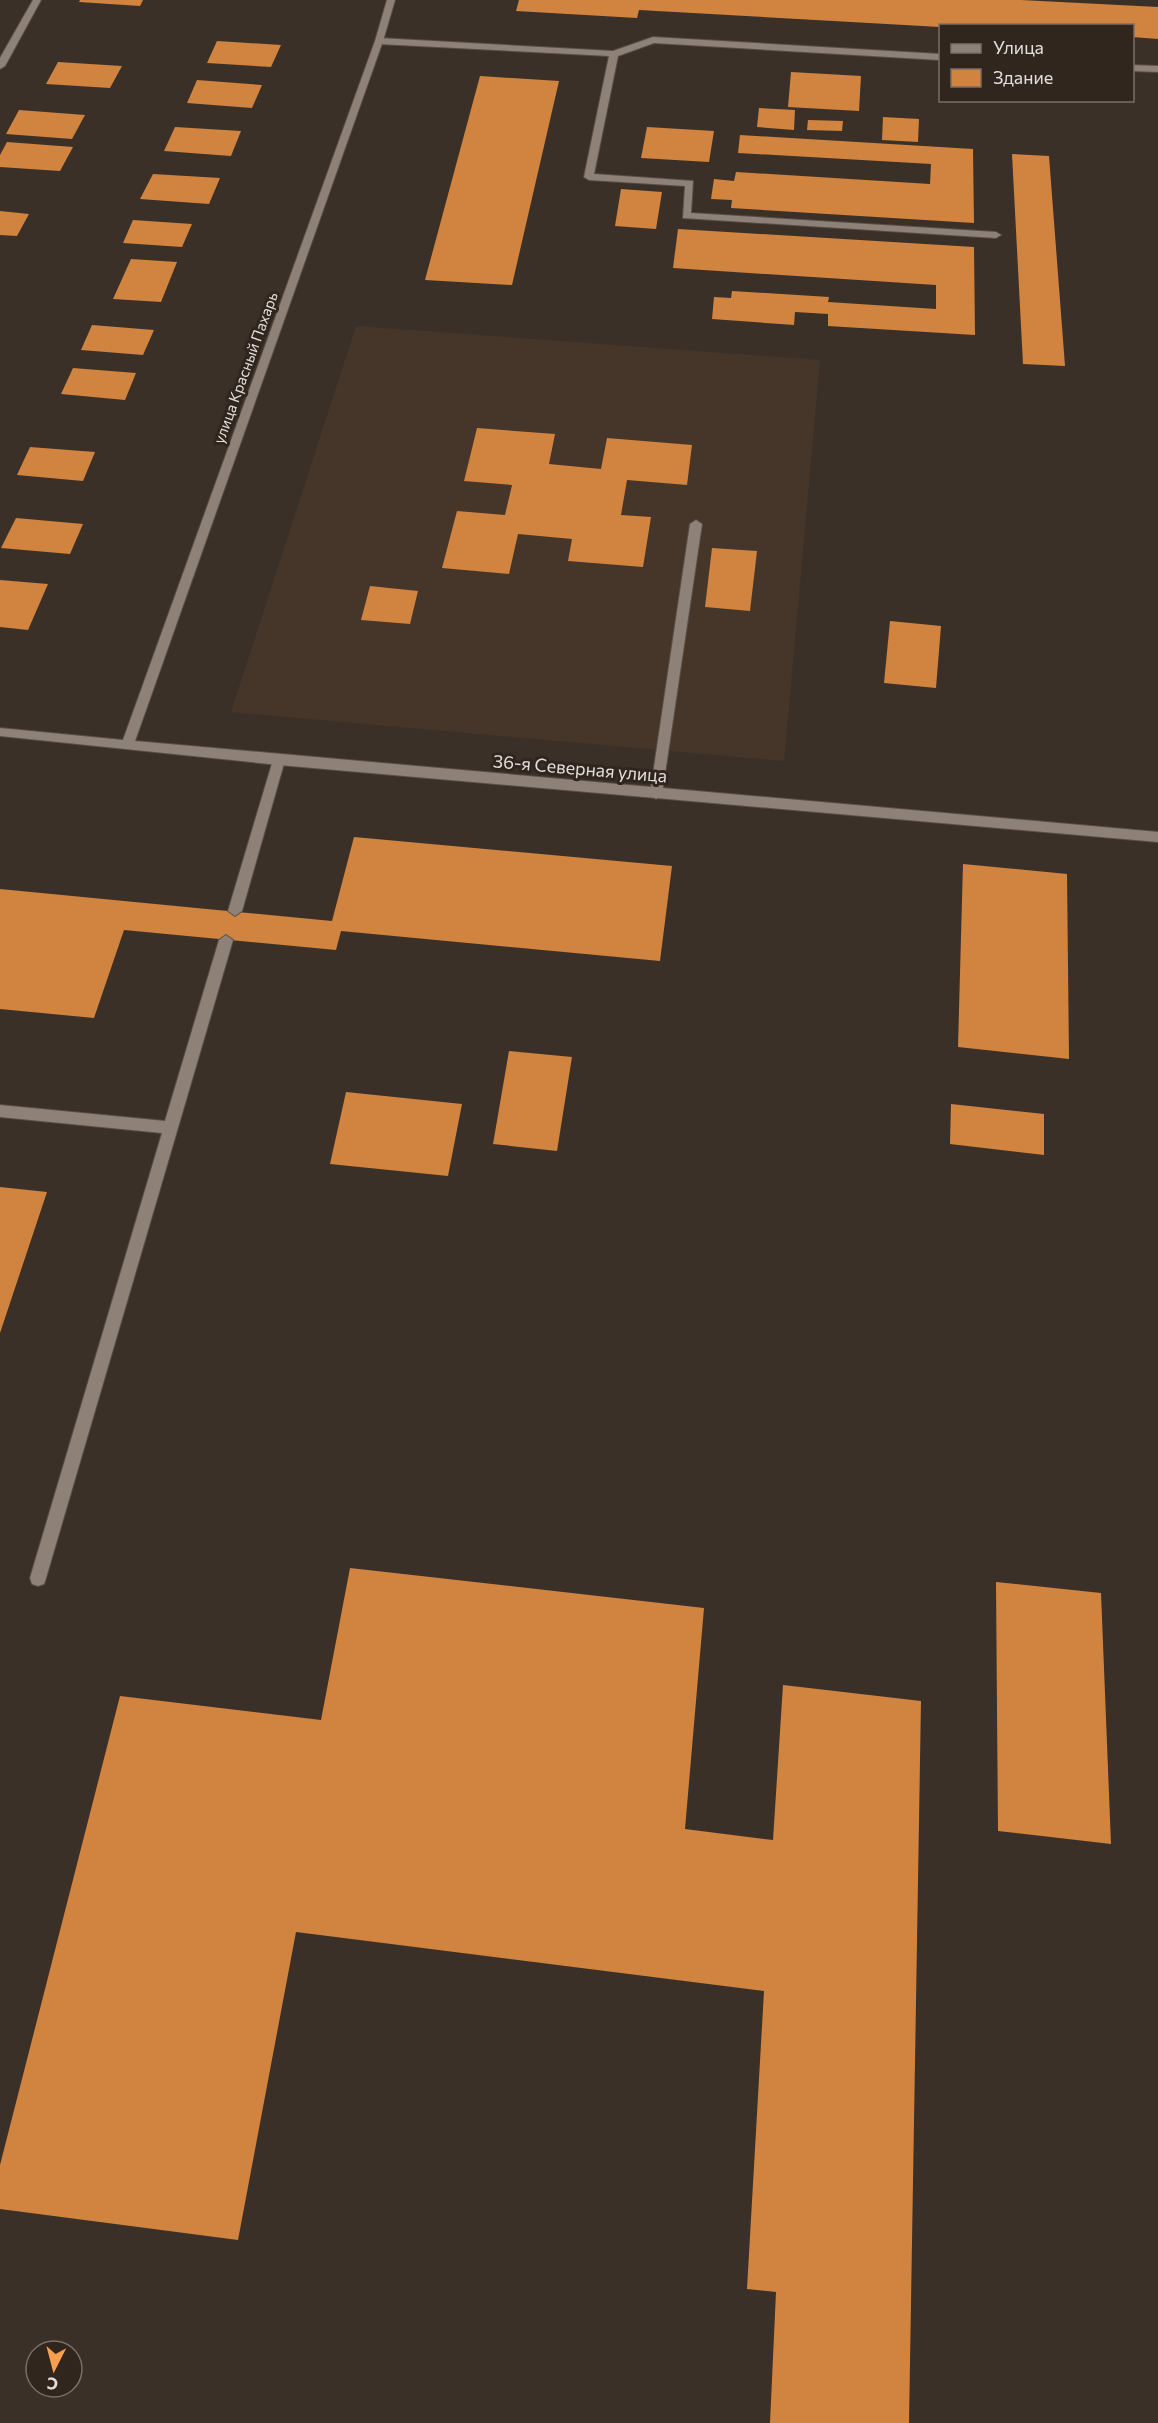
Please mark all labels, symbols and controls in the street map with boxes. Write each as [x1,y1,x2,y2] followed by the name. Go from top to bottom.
[939,24,1134,102] legend
[993,36,1044,58] text: Улица
[993,66,1053,88] text: Здание
[209,289,281,446] street label: улица Красный Пахарь
[492,749,668,787] street label: 36-я Северная улица
[24,2339,84,2399] north arrow
[46,2374,59,2394] text: С

